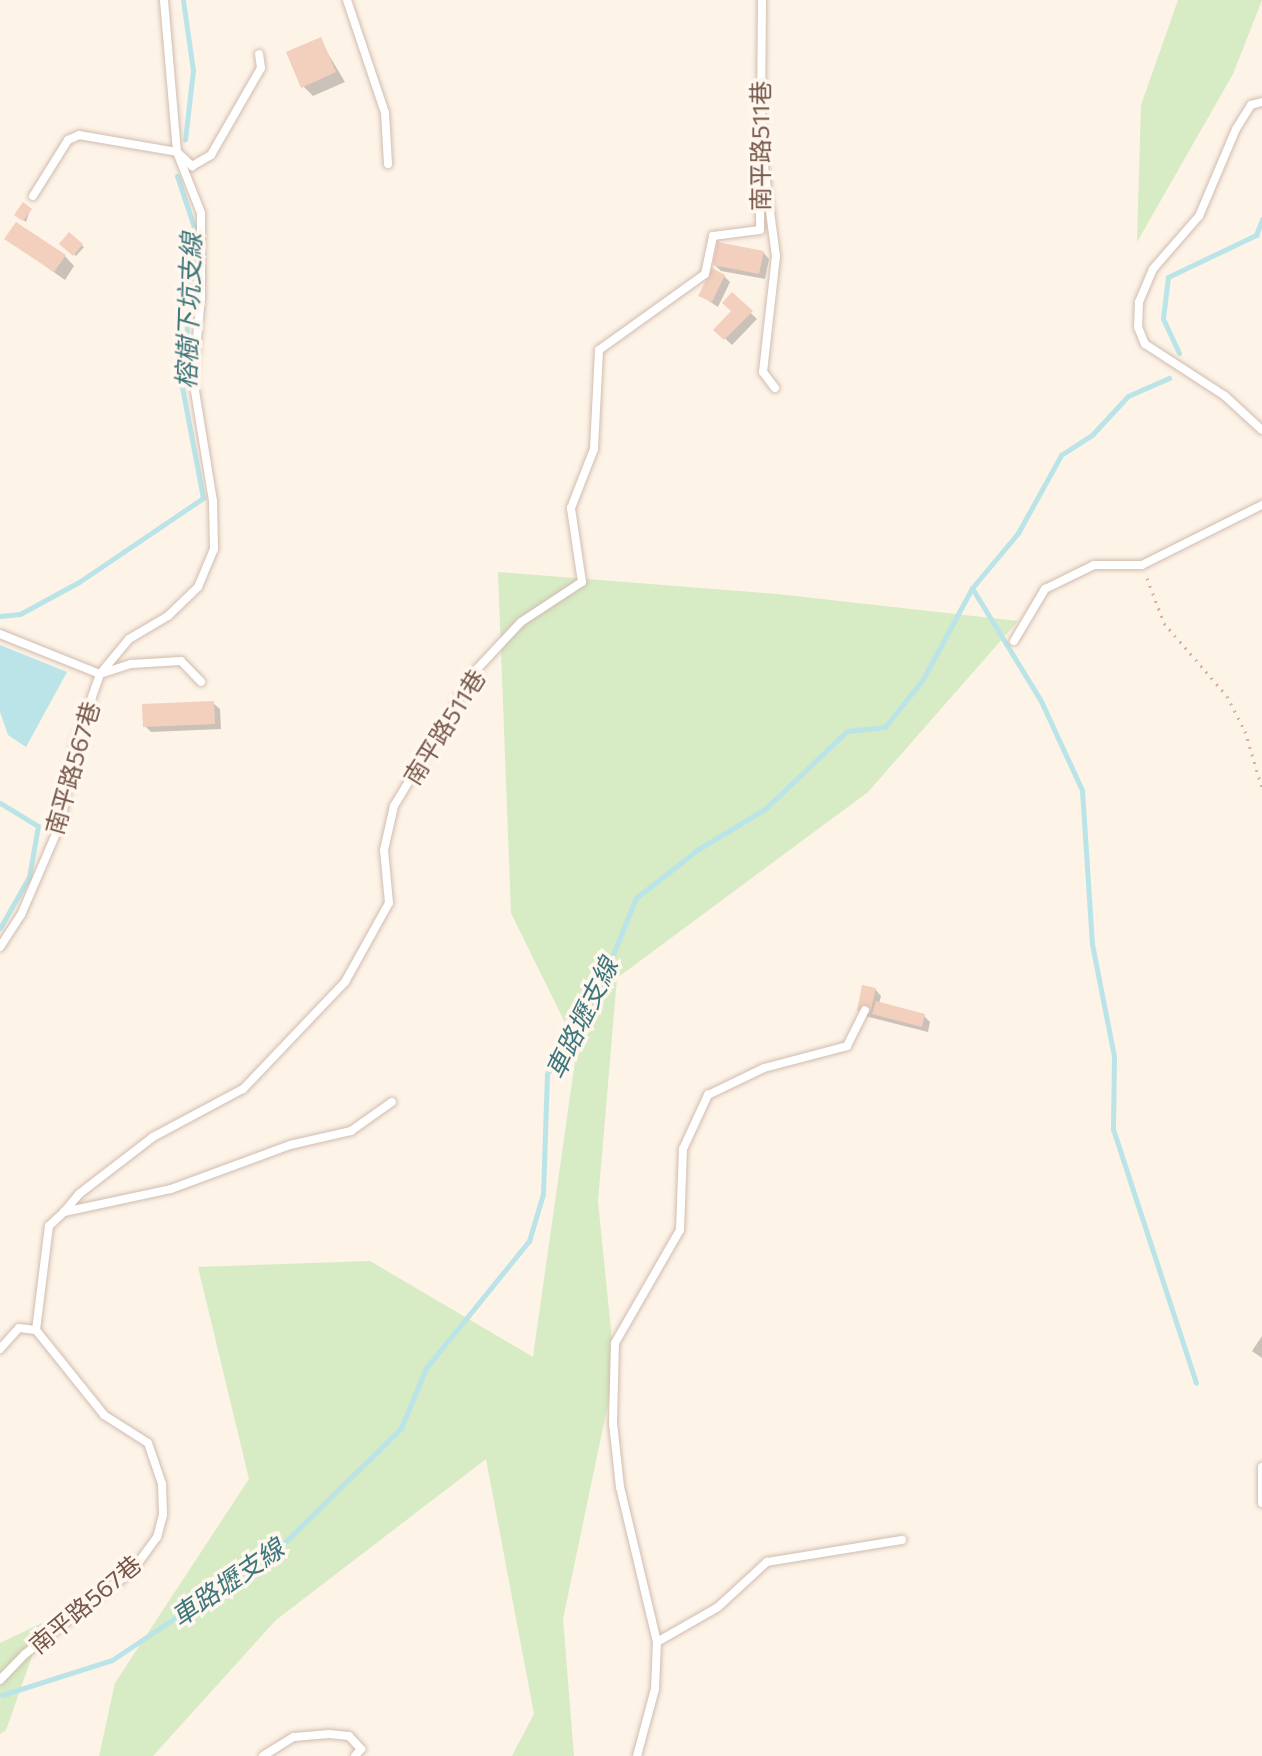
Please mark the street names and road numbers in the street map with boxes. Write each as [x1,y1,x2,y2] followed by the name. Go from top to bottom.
[746,81,774,211] street label: 南平路511巷
[397,664,491,790] street label: 南平路511巷
[39,698,105,838] street label: 南平路567巷
[23,1549,147,1659] street label: 南平路567巷

